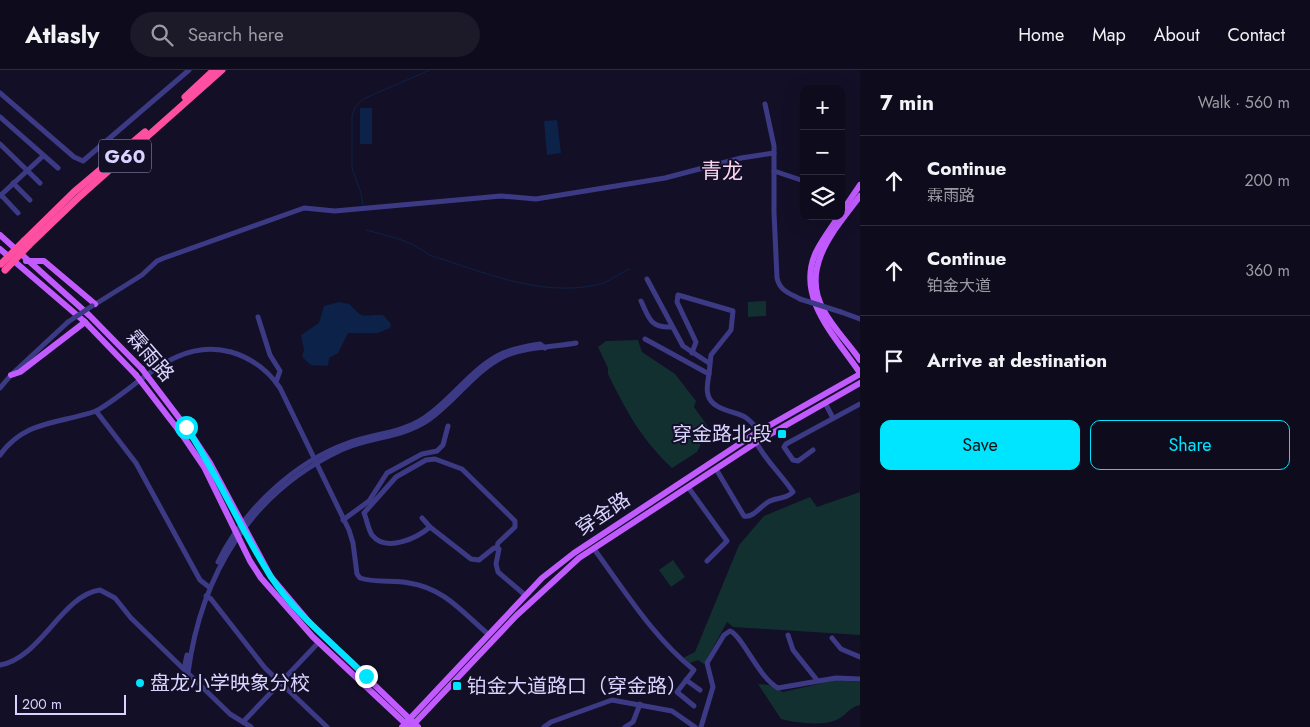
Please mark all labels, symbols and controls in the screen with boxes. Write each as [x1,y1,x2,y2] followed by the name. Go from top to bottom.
[130,12,480,57] search box
[25,17,100,52] text: Atlasly
[148,21,176,49] icon: search
[188,21,284,48] text: Search here
[1018,22,1064,48] text: Home
[1092,22,1126,48] text: Map
[1154,22,1199,48] text: About
[1227,22,1285,48] text: Contact
[800,85,845,220] map controls
[800,85,845,130] button: +
[880,88,934,118] text: 7 min
[1198,91,1290,114] text: Walk · 560 m
[800,130,845,175] button: −
[99,140,151,172] road number: G60
[927,155,1006,182] text: Continue
[701,156,743,186] district label: 青龙
[880,167,908,195] icon: ahead
[1244,169,1290,192] text: 200 m
[800,175,845,220] button: layers
[927,184,975,207] text: 霖雨路
[927,245,1006,272] text: Continue
[880,257,908,285] icon: ahead
[1245,259,1290,282] text: 360 m
[927,274,991,297] text: 铂金大道
[119,324,181,388] street label: 霖雨路
[880,347,908,375] icon: arrive
[927,347,1107,374] text: Arrive at destination
[175,416,198,439] route start
[672,420,772,449] place label: 穿金路北段
[880,420,1080,470] button: Save
[1090,420,1290,470] button: Share
[776,428,788,440] marker: 穿金路北段
[570,485,636,543] street label: 穿金路
[355,665,378,688] route end
[150,669,310,698] place label: 盘龙小学映象分校
[467,672,687,701] place label: 铂金大道路口（穿金路）
[134,677,146,689] marker: 盘龙小学映象分校
[451,680,463,692] marker: 铂金大道路口（穿金路）
[15,692,126,715] scale bar
[22,694,62,714] text: 200 m

